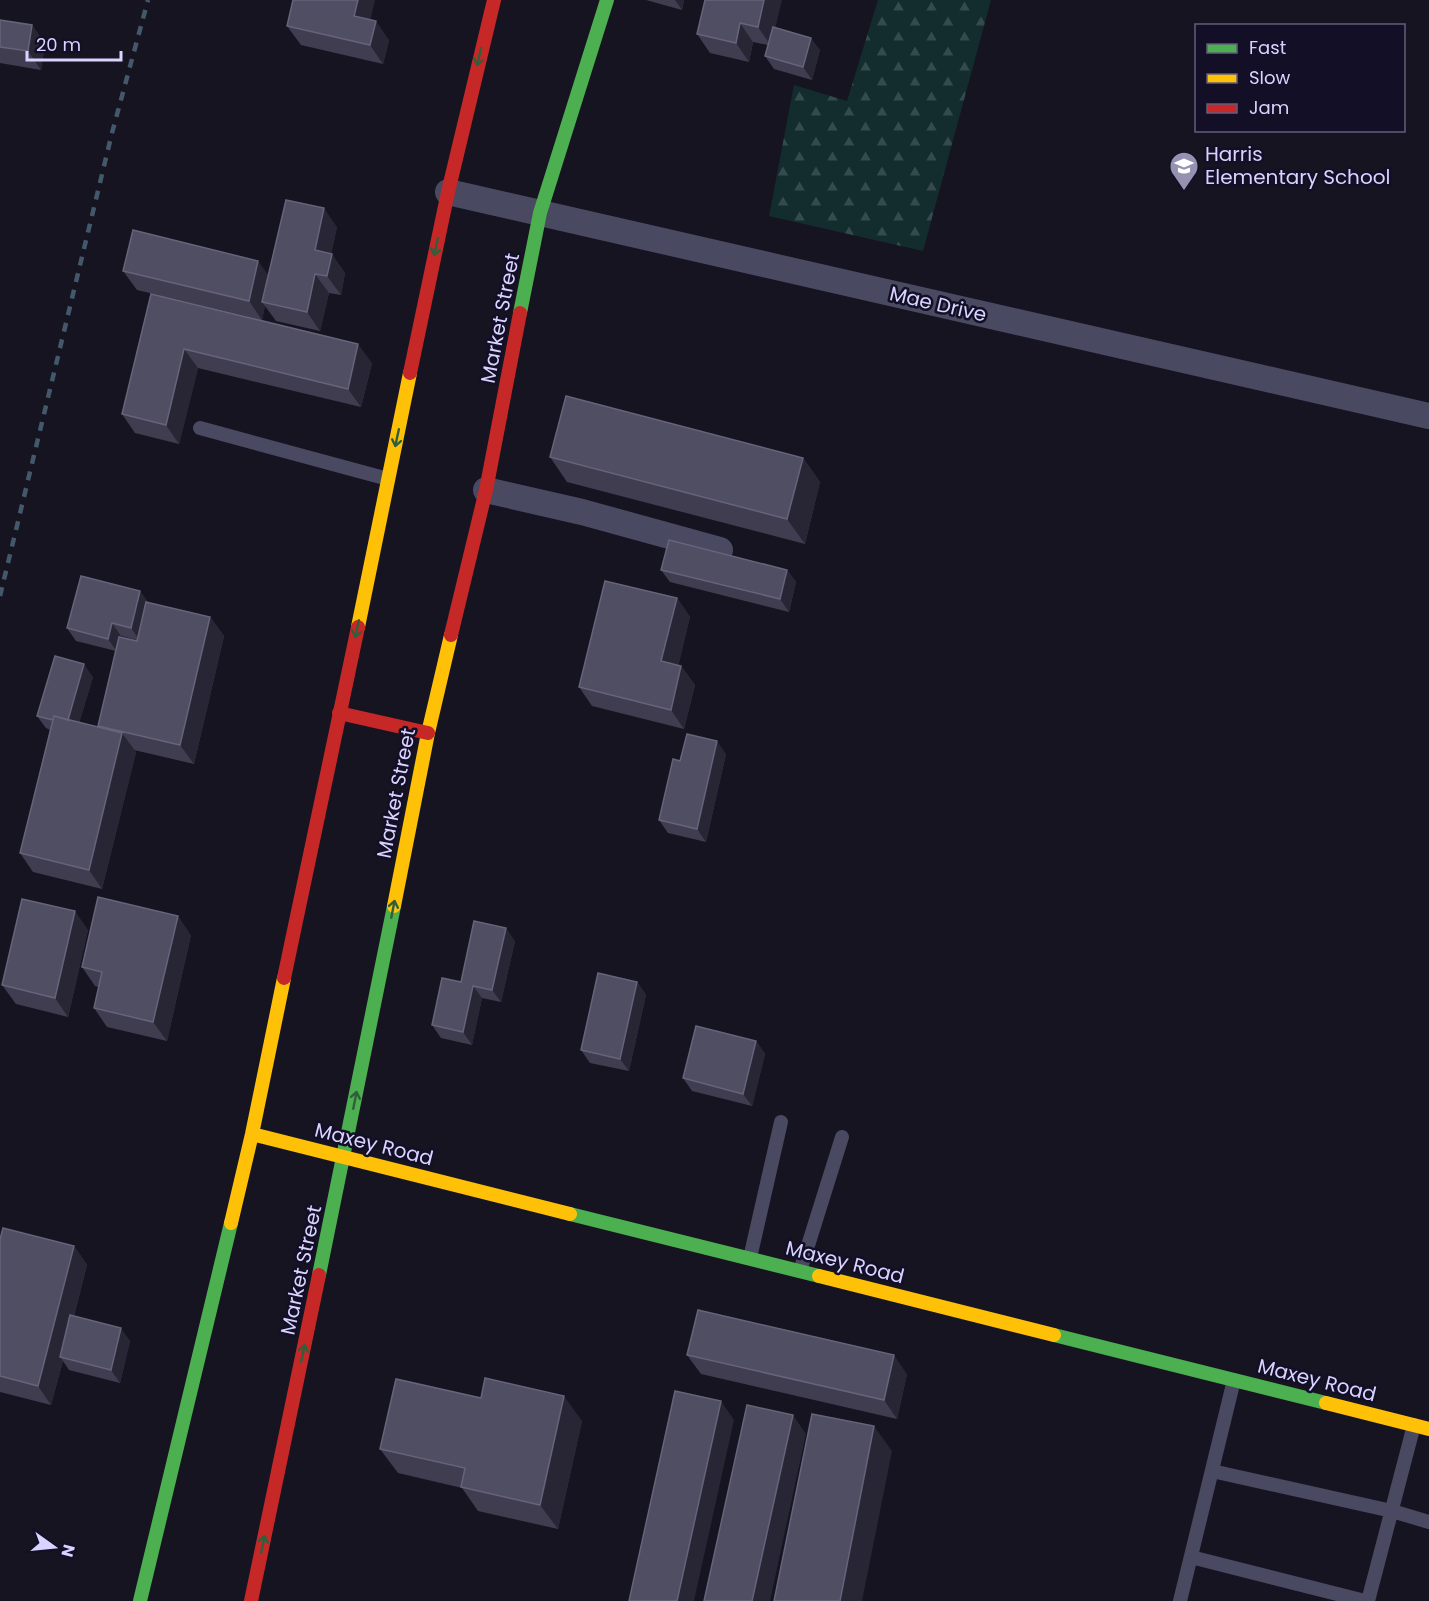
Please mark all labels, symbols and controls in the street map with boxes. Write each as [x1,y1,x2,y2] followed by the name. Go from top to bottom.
[27,24,122,62] scale bar
[1195,24,1405,132] legend
[36,32,81,57] text: 20 m
[1249,35,1286,60] text: Fast
[473,47,485,66] one-way arrow
[1249,65,1291,90] text: Slow
[1249,95,1289,120] text: Jam
[1205,140,1390,191] place label: Harris Elementary School
[1168,150,1200,192] school or university icon: Harris Elementary School
[430,237,441,256] one-way arrow
[474,250,526,386] street label: Market Street
[887,279,989,329] street label: Mae Drive
[390,428,402,447] one-way arrow
[351,618,362,638] one-way arrow
[370,725,422,861] street label: Market Street
[388,900,399,919] one-way arrow
[350,1091,361,1110] one-way arrow
[312,1116,436,1172] street label: Maxey Road
[274,1202,328,1338] street label: Market Street
[783,1234,907,1290] street label: Maxey Road
[298,1344,309,1363] one-way arrow
[1255,1352,1379,1408] street label: Maxey Road
[24,1517,84,1577] north arrow
[258,1534,269,1554] one-way arrow
[55,1542,81,1560] text: N

